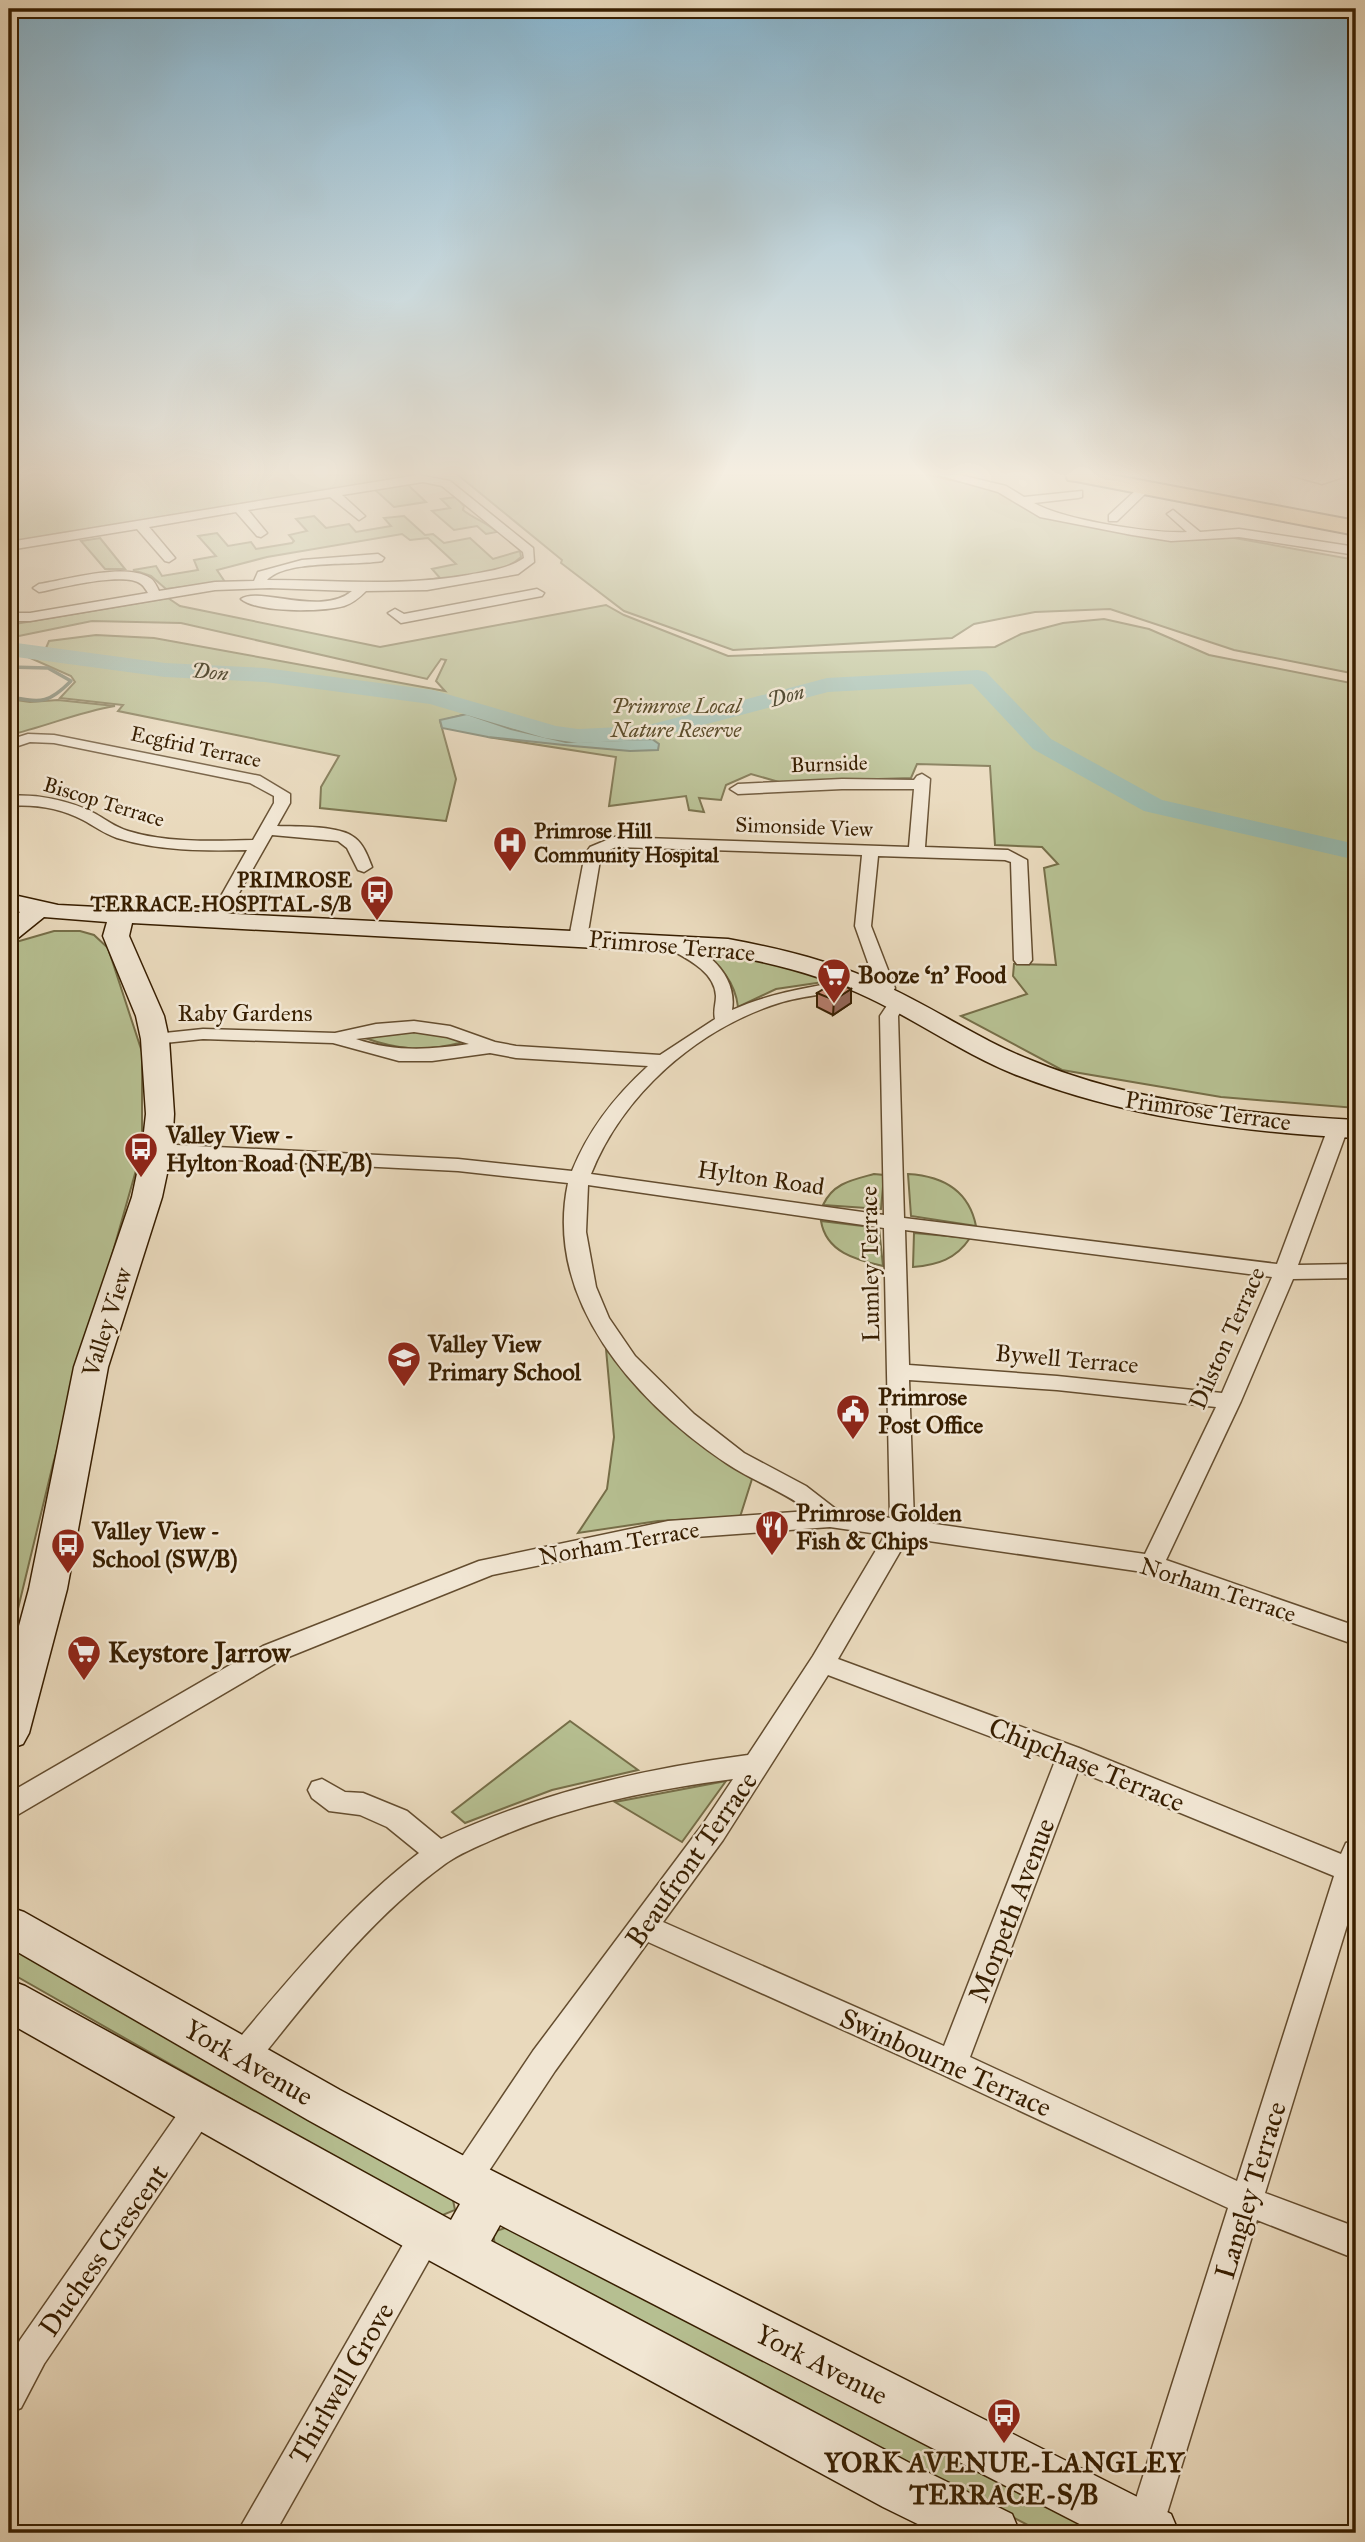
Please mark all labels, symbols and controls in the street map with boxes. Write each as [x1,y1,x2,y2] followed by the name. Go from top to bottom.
[190,657,230,687] water label: Don
[765,679,807,713] water label: Don
[610,693,743,743] park label: Primrose Local Nature Reserve
[128,720,264,774] street label: Ecgfrid Terrace
[790,750,868,778] street label: Burnside
[40,771,168,833] street label: Biscop Terrace
[735,812,873,842] street label: Simonside View
[534,818,720,868] place label: Primrose Hill Community Hospital
[491,824,529,873] hospital icon: Primrose Hill Community Hospital
[89,867,352,917] place label: PRIMROSE TERRACE-HOSPITAL-S/B
[358,873,396,922] bus stop icon: PRIMROSE TERRACE-HOSPITAL-S/B
[587,924,757,968] street label: Primrose Terrace
[815,956,853,1005] supermarket icon: Booze ‘n’ Food
[858,960,1007,990] place label: Booze ‘n’ Food
[177,998,313,1028] street label: Raby Gardens
[1123,1085,1293,1137] street label: Primrose Terrace
[165,1120,373,1178] place label: Valley View - Hylton Road (NE/B)
[122,1130,160,1179] bus stop icon: Valley View - Hylton Road (NE/B)
[696,1154,826,1202] street label: Hylton Road
[854,1186,886,1342] street label: Lumley Terrace
[75,1262,139,1381] street label: Valley View
[1182,1262,1272,1414] street label: Dilston Terrace
[427,1329,582,1387] place label: Valley View Primary School
[994,1338,1140,1380] street label: Bywell Terrace
[385,1339,423,1388] school or university icon: Valley View Primary School
[878,1382,983,1440] place label: Primrose Post Office
[834,1392,872,1441] public building icon: Primrose Post Office
[796,1498,962,1556] place label: Primrose Golden Fish & Chips
[753,1508,791,1557] restaurant icon: Primrose Golden Fish & Chips
[536,1514,702,1572] street label: Norham Terrace
[91,1516,238,1574] place label: Valley View - School (SW/B)
[49,1526,87,1575] bus stop icon: Valley View - School (SW/B)
[1136,1551,1300,1629] street label: Norham Terrace
[65,1633,103,1682] supermarket icon: Keystore Jarrow
[108,1635,292,1670] place label: Keystore Jarrow
[984,1709,1190,1820] street label: Chipchase Terrace
[618,1765,765,1954] street label: Beaufront Terrace
[960,1813,1063,2007] street label: Morpeth Avenue
[834,2000,1057,2125] street label: Swinbourne Terrace
[178,2011,320,2113] street label: York Avenue
[1207,2097,1294,2283] street label: Langley Terrace
[31,2157,176,2343] street label: Duchess Crescent
[281,2296,402,2470] street label: Thirlwell Grove
[750,2316,894,2413] street label: York Avenue
[985,2396,1023,2445] bus stop icon: YORK AVENUE-LANGLEY TERRACE-S/B
[823,2445,1185,2512] place label: YORK AVENUE-LANGLEY TERRACE-S/B

